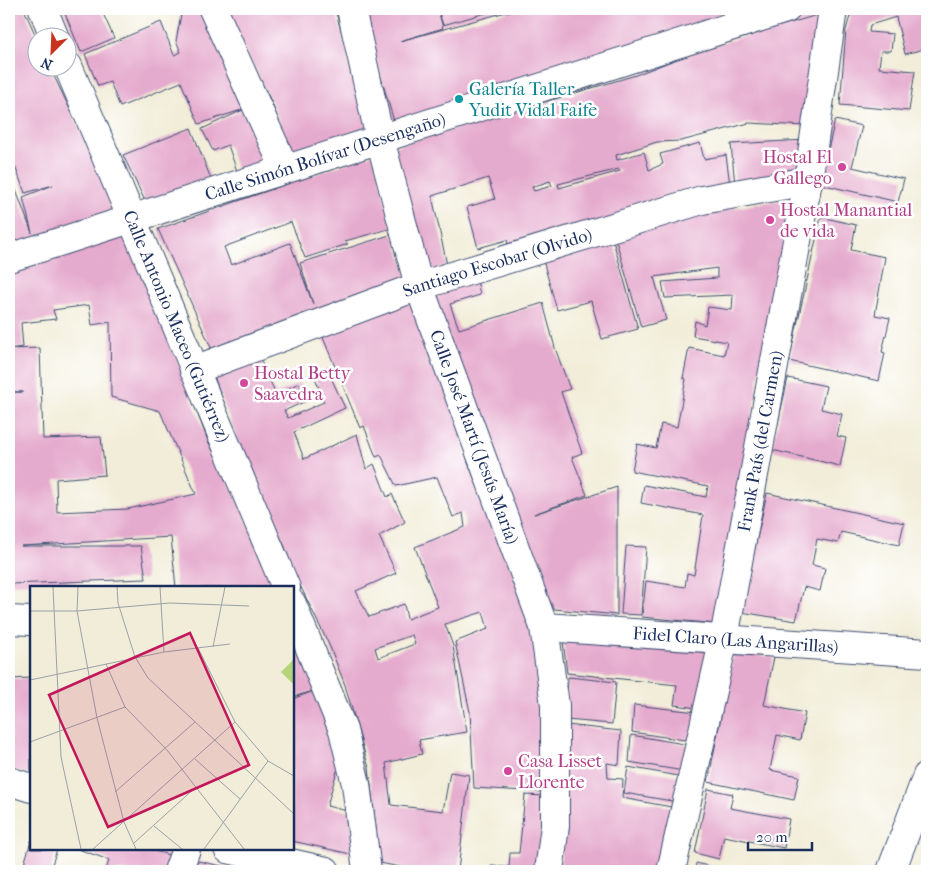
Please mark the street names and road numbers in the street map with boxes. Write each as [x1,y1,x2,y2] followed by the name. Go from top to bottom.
[202,108,448,205] street label: Calle Simón Bolívar (Desengaño)
[119,207,234,445] street label: Calle Antonio Maceo (Gutiérrez)
[400,224,595,302] street label: Santiago Escobar (Olvido)
[425,327,523,547] street label: Calle José Martí (Jesús María)
[733,349,787,534] street label: Frank País (del Carmen)
[632,623,839,657] street label: Fidel Claro (Las Angarillas)

